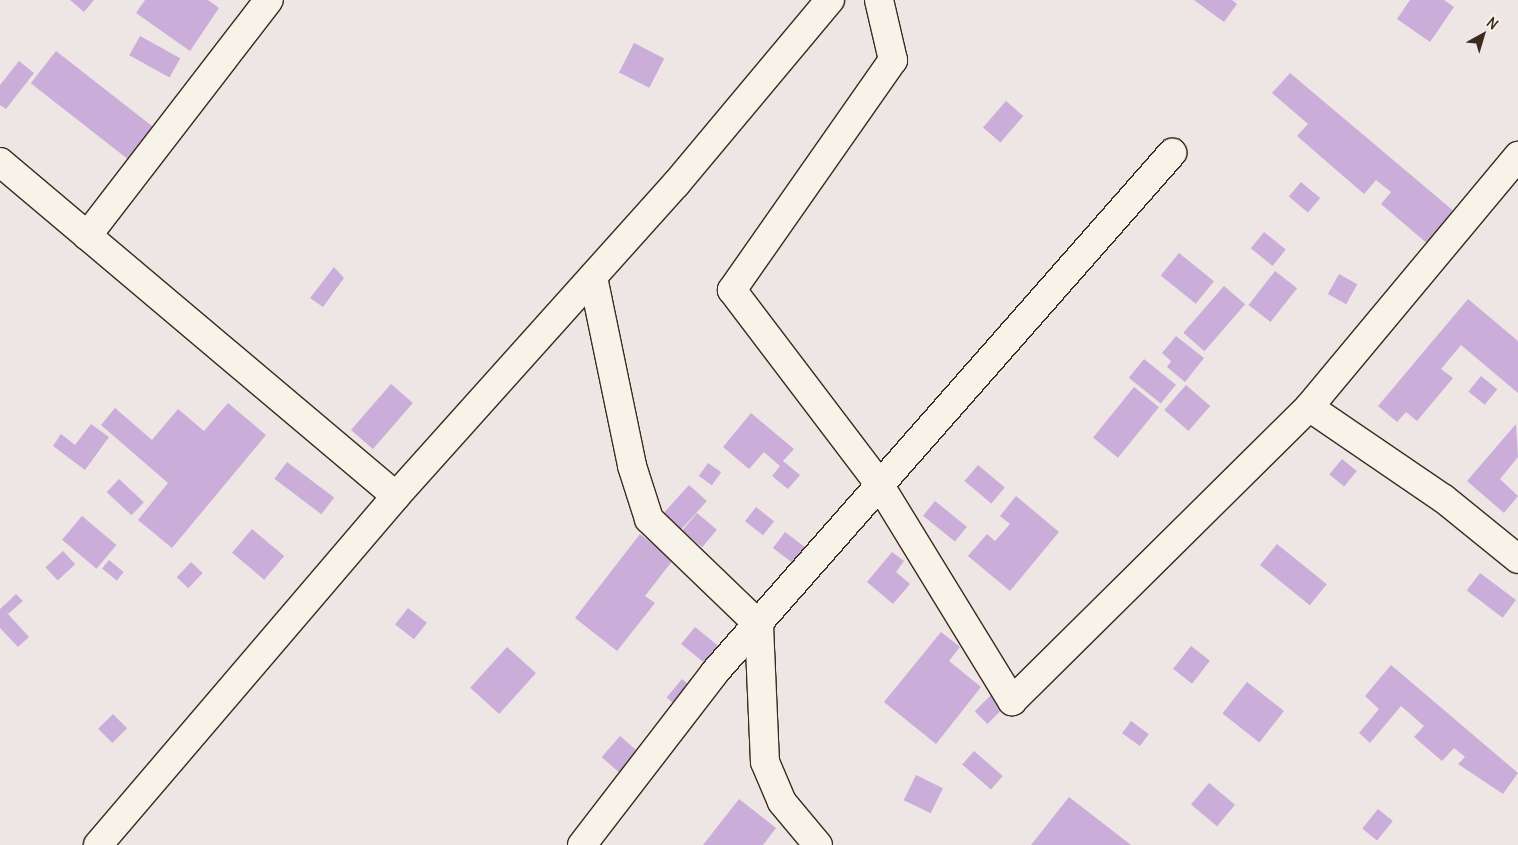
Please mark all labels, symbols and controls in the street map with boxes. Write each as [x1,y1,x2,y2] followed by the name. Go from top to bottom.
[1458,10,1508,60] north arrow
[1483,13,1502,33] text: N

